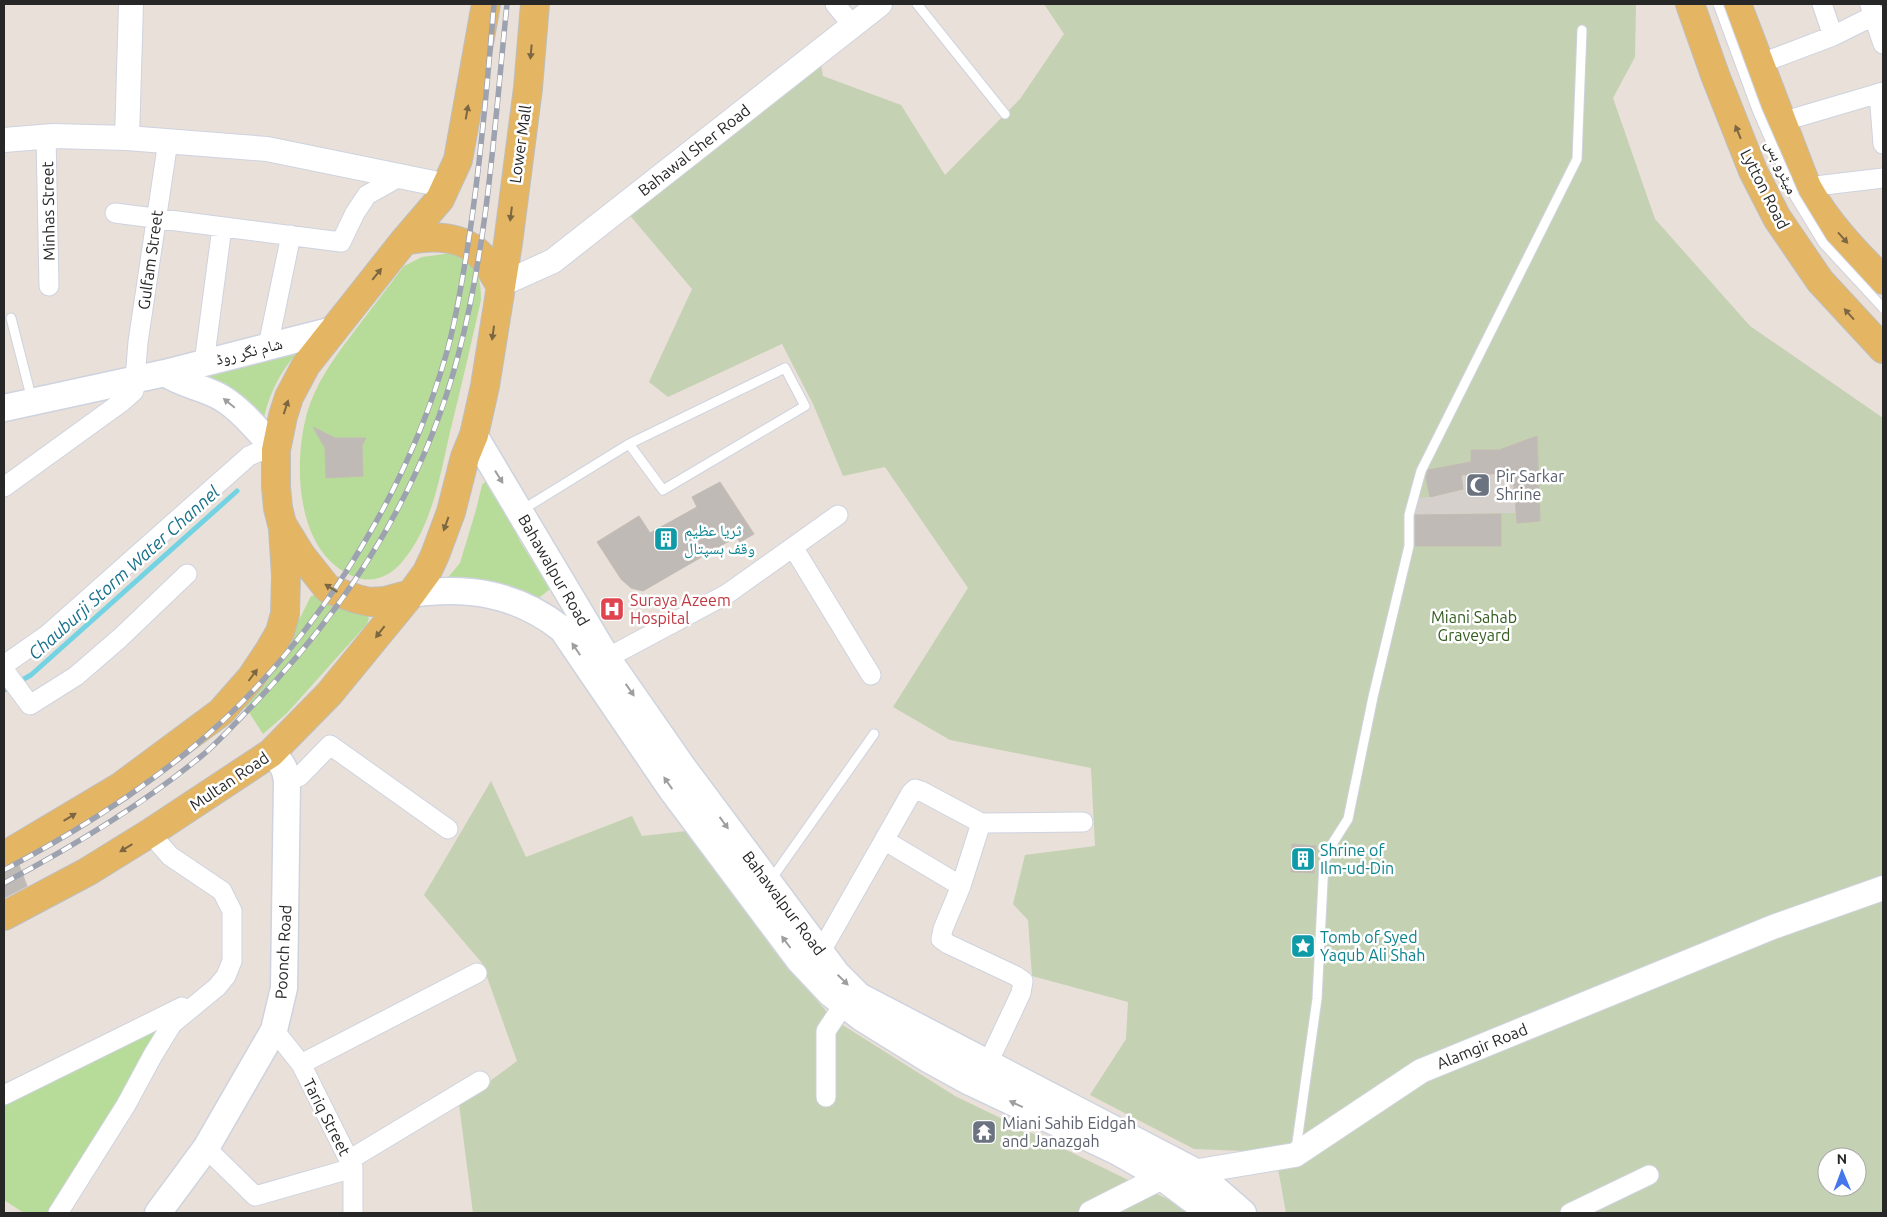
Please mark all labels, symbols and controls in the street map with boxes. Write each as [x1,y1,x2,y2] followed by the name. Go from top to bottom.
[527,45,535,61] one-way arrow
[634,101,754,199] street label: Bahawal Sher Road
[463,104,471,120] one-way arrow
[506,104,534,184] street label: Lower Mall
[1734,124,1742,139] one-way arrow
[1760,137,1802,198] street label: میٹرو بس
[1737,146,1793,232] street label: Lytton Road
[38,160,58,261] street label: Minhas Street
[507,206,515,222] one-way arrow
[134,208,166,311] street label: Gulfam Street
[1837,231,1849,243] one-way arrow
[372,268,383,281] one-way arrow
[1844,307,1855,320] one-way arrow
[489,325,497,341] one-way arrow
[214,334,285,370] street label: شام نگر روڈ
[223,398,236,409] one-way arrow
[282,400,290,415] one-way arrow
[1496,467,1564,503] place label: Pir Sarkar Shrine
[494,471,503,484] one-way arrow
[1465,472,1491,498] mosque icon: Pir Sarkar Shrine
[24,481,223,663] water label: Chauburji Storm Water Channel
[515,511,593,629] street label: Bahawalpur Road
[442,517,450,531] one-way arrow
[684,521,755,559] place label: ثریا عظیم وقف ہسپتال
[653,526,679,552] building icon: ثریا عظیم وقف ہسپتال
[324,583,338,592] one-way arrow
[630,591,731,627] place label: Suraya Azeem Hospital
[599,596,625,622] hospital icon: Suraya Azeem Hospital
[1431,608,1517,644] park label: Miani Sahab Graveyard
[375,625,386,638] one-way arrow
[571,642,581,656] one-way arrow
[248,668,258,682] one-way arrow
[625,684,635,697] one-way arrow
[186,748,272,814] street label: Multan Road
[663,777,673,790] one-way arrow
[64,813,77,822] one-way arrow
[719,816,729,829] one-way arrow
[1320,841,1394,877] place label: Shrine of Ilm-ud-Din
[119,844,132,853] one-way arrow
[1290,846,1316,872] building icon: Shrine of Ilm-ud-Din
[739,847,829,959] street label: Bahawalpur Road
[272,904,294,1000] street label: Poonch Road
[1320,928,1425,964] place label: Tomb of Syed Yaqub Ali Shah
[1290,933,1316,959] place icon: Tomb of Syed Yaqub Ali Shah
[780,936,791,949] one-way arrow
[837,974,849,986] one-way arrow
[1434,1020,1530,1072] street label: Alamgir Road
[300,1075,354,1159] street label: Tariq Street
[1009,1100,1023,1108] one-way arrow
[1002,1114,1136,1150] place label: Miani Sahib Eidgah and Janazgah
[971,1119,997,1145] temple icon: Miani Sahib Eidgah and Janazgah
[1817,1147,1867,1197] north arrow
[1836,1151,1847,1167] text: N

